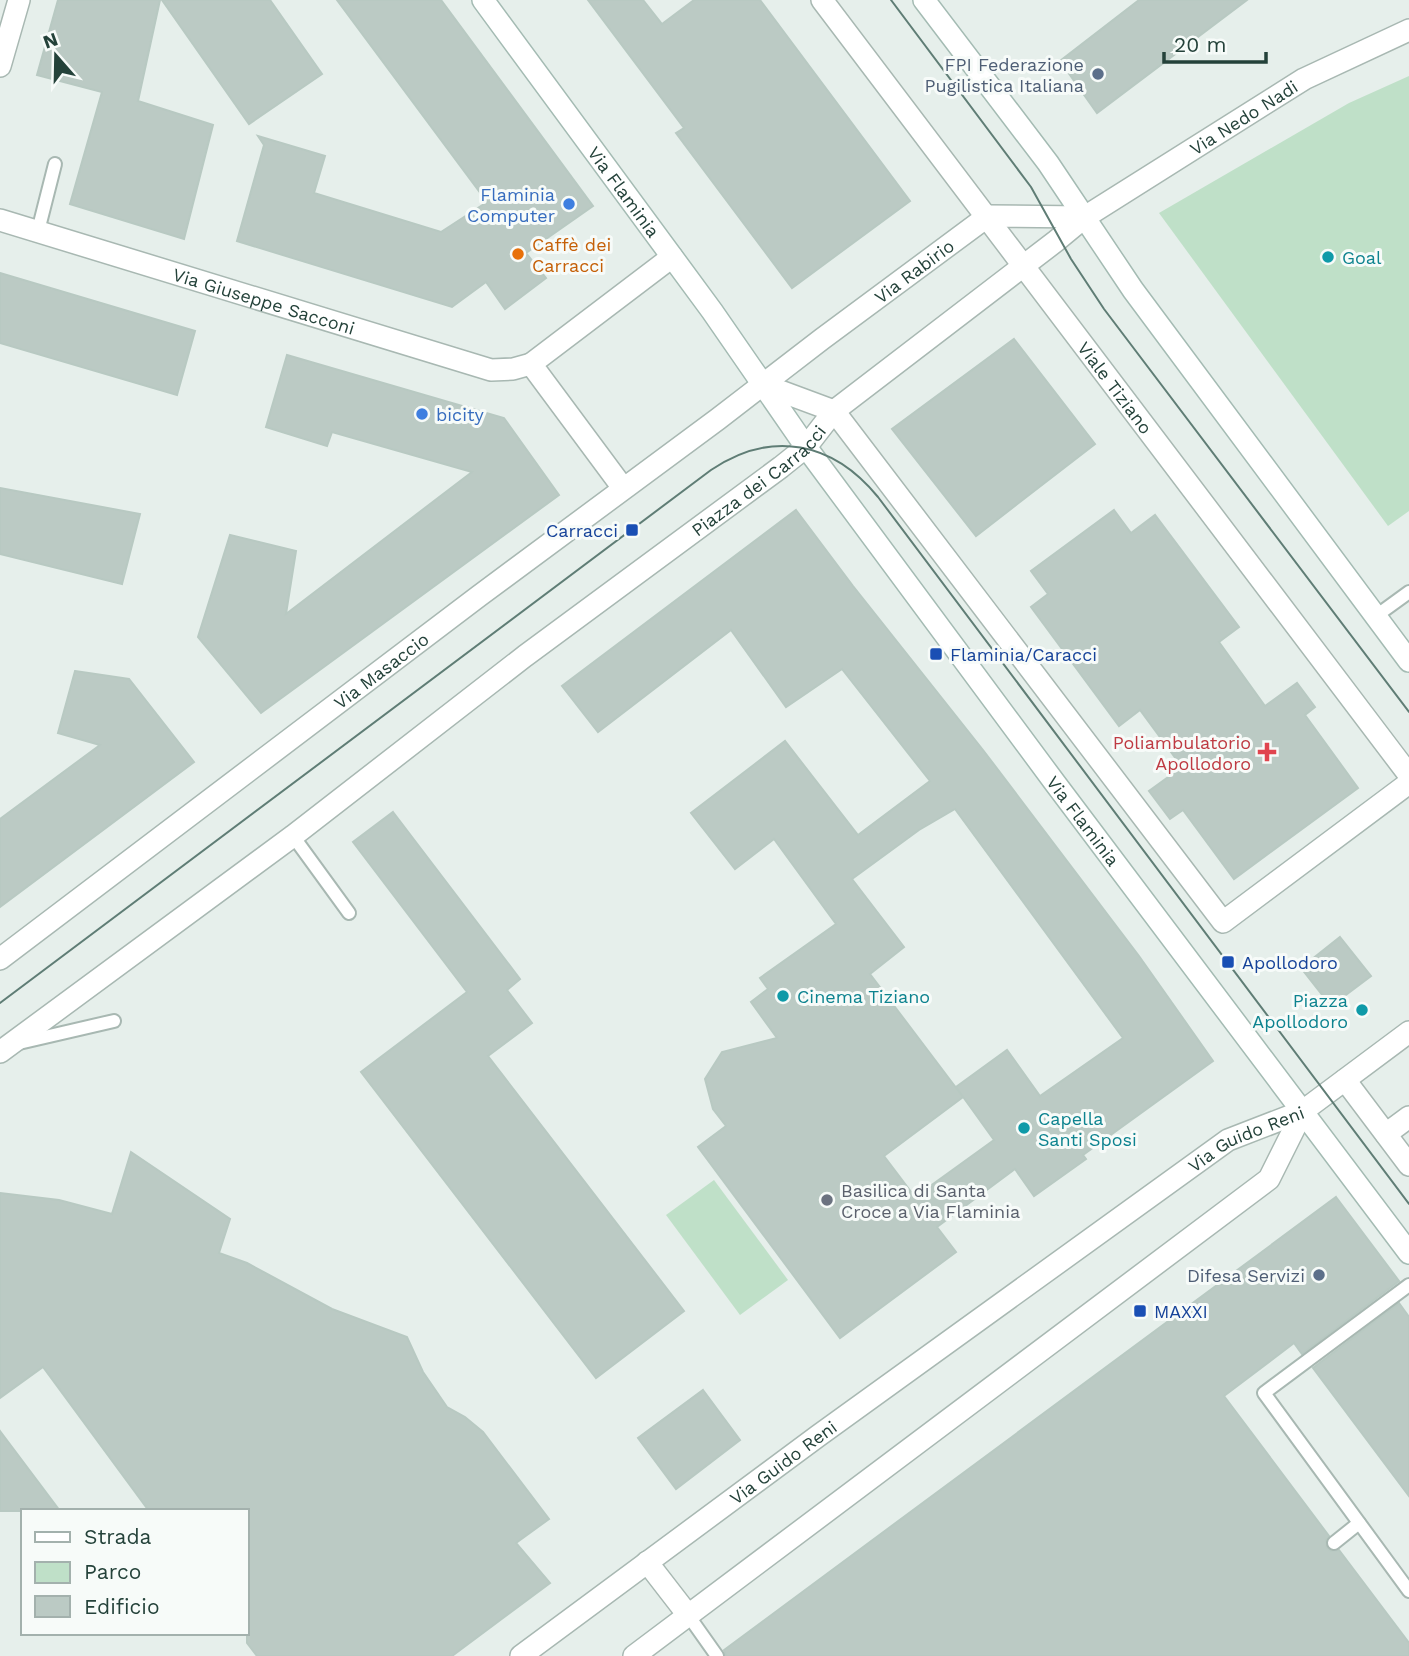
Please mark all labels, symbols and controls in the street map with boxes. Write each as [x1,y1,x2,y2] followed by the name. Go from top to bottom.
[21,21,91,91] north arrow
[1164,21,1266,65] scale bar
[40,27,61,54] text: N
[1174,32,1226,57] text: 20 m
[925,54,1084,96] place label: FPI Federazione Pugilistica Italiana
[1090,66,1106,82] marker: FPI Federazione Pugilistica Italiana
[1186,75,1301,159] street label: Via Nedo Nadi
[584,142,664,241] street label: Via Flaminia
[467,184,555,226] place label: Flaminia Computer
[561,196,577,212] marker: Flaminia Computer
[532,234,611,276] place label: Caffè dei Carracci
[870,235,958,307] street label: Via Rabirio
[510,246,526,262] marker: Caffè dei Carracci
[1342,247,1382,268] place label: Goal
[1320,249,1336,265] marker: Goal
[171,263,357,338] street label: Via Giuseppe Sacconi
[1074,337,1157,438] street label: Viale Tiziano
[436,404,484,425] place label: bicity
[414,406,430,422] marker: bicity
[687,421,830,540] street label: Piazza dei Carracci
[546,520,618,541] place label: Carracci
[624,522,640,538] marker: Carracci
[329,628,432,713] street label: Via Masaccio
[950,644,1097,665] place label: Flaminia/Caracci
[928,646,944,662] marker: Flaminia/Caracci
[1113,732,1251,774] place label: Poliambulatorio Apollodoro
[1257,742,1277,762] marker: Poliambulatorio Apollodoro
[1043,772,1124,870] street label: Via Flaminia
[1242,952,1338,973] place label: Apollodoro
[1220,954,1236,970] marker: Apollodoro
[797,986,930,1007] place label: Cinema Tiziano
[775,988,791,1004] marker: Cinema Tiziano
[1252,990,1348,1032] place label: Piazza Apollodoro
[1354,1002,1370,1018] marker: Piazza Apollodoro
[1184,1101,1307,1176] street label: Via Guido Reni
[1038,1108,1137,1150] place label: Capella Santi Sposi
[1016,1120,1032,1136] marker: Capella Santi Sposi
[841,1180,1020,1222] place label: Basilica di Santa Croce a Via Flaminia
[819,1192,835,1208] marker: Basilica di Santa Croce a Via Flaminia
[1187,1265,1305,1286] place label: Difesa Servizi
[1311,1267,1327,1283] marker: Difesa Servizi
[1154,1301,1208,1322] place label: MAXXI
[1132,1303,1148,1319] marker: MAXXI
[725,1416,841,1508] street label: Via Guido Reni
[21,1509,248,1635] legend
[84,1524,152,1549] text: Strada
[84,1559,141,1584] text: Parco
[84,1594,160,1619] text: Edificio

